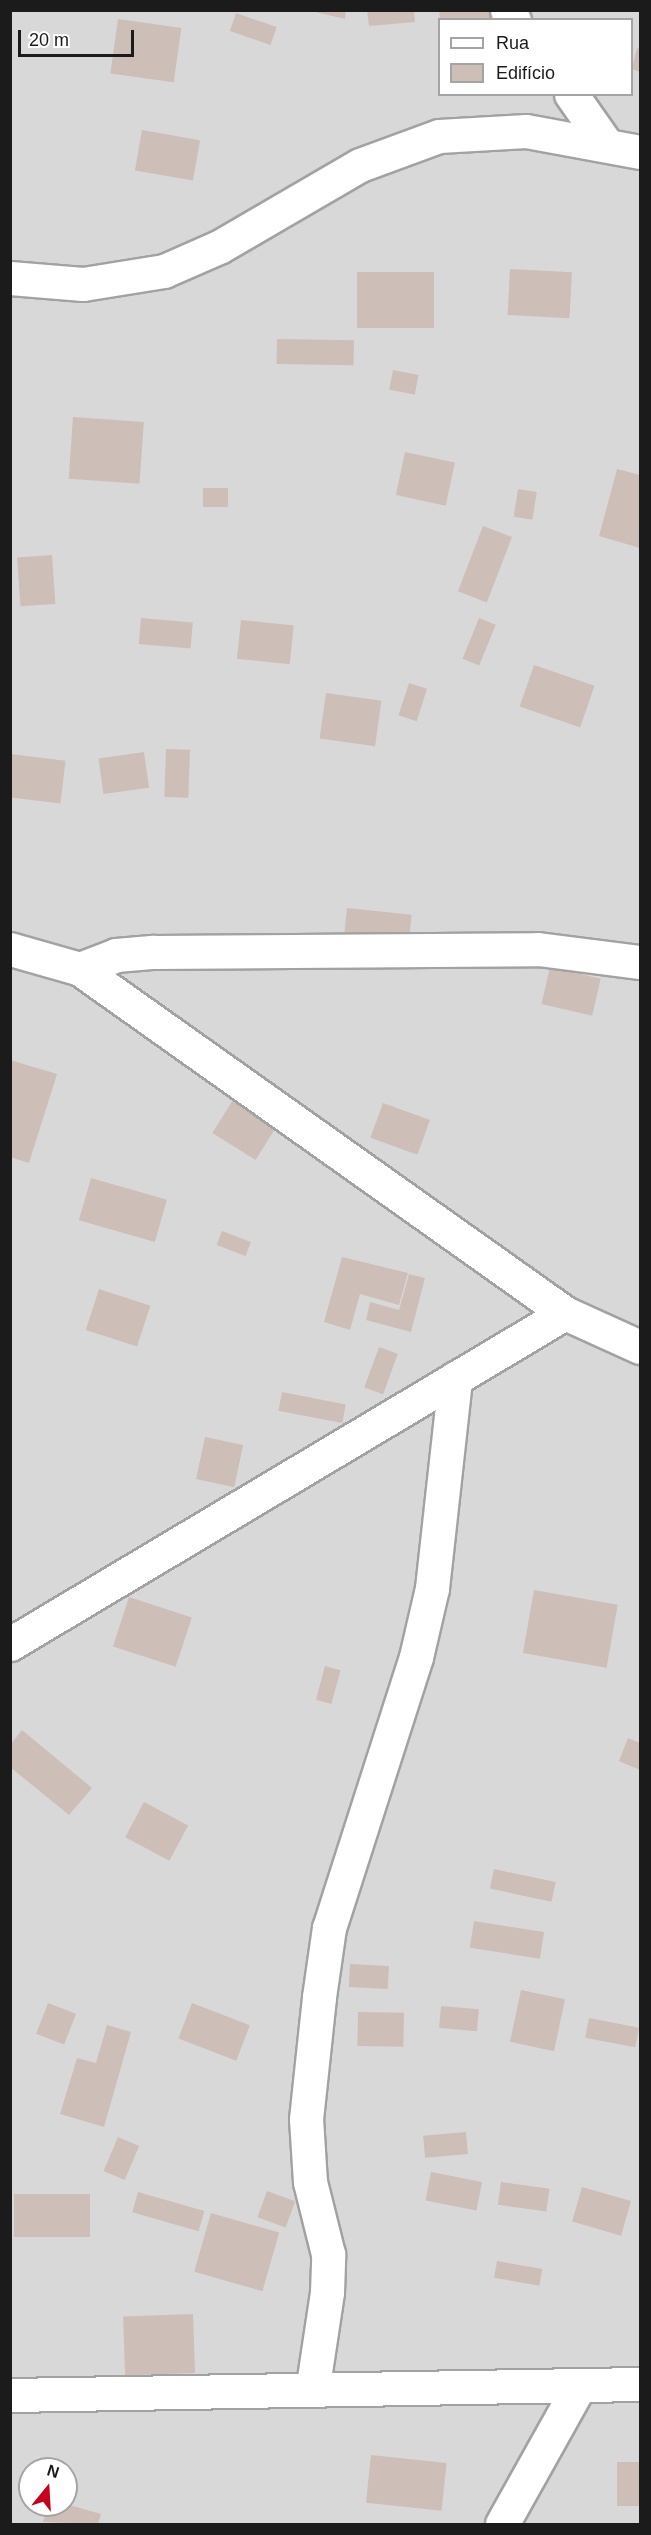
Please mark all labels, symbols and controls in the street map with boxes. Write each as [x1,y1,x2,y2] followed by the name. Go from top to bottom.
[21,18,136,56] scale bar
[438,18,633,96] legend
[29,30,69,50] text: 20 m
[496,33,529,53] text: Rua
[496,63,555,83] text: Edifício
[18,2457,78,2517] north arrow
[45,2461,61,2481] text: N

